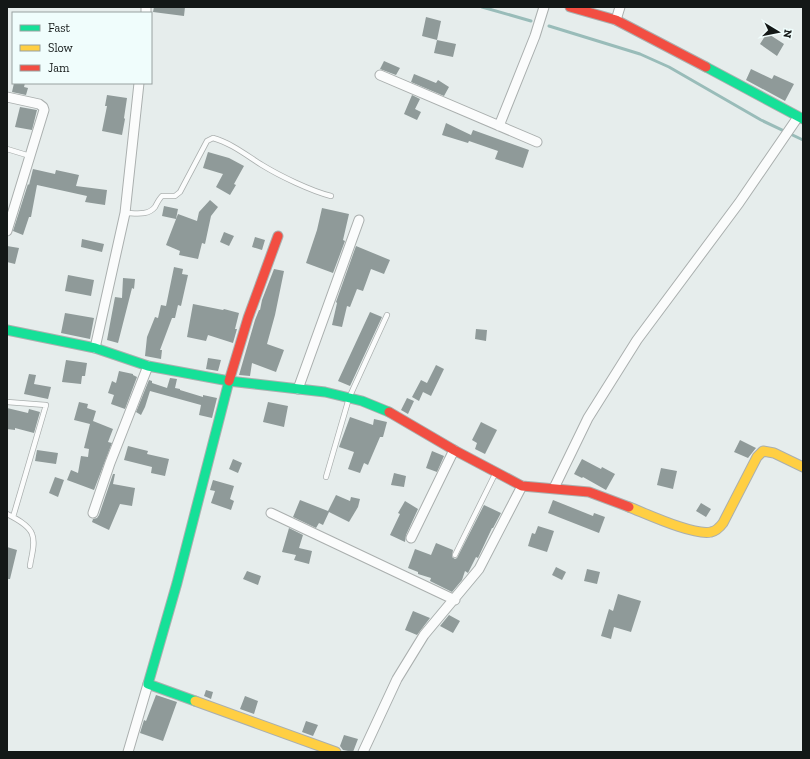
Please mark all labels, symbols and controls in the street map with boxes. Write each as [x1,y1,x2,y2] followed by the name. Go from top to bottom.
[12,12,152,84] legend
[758,12,798,52] north arrow
[48,21,71,35] text: Fast
[780,28,794,40] text: N
[48,41,74,55] text: Slow
[48,61,70,75] text: Jam

